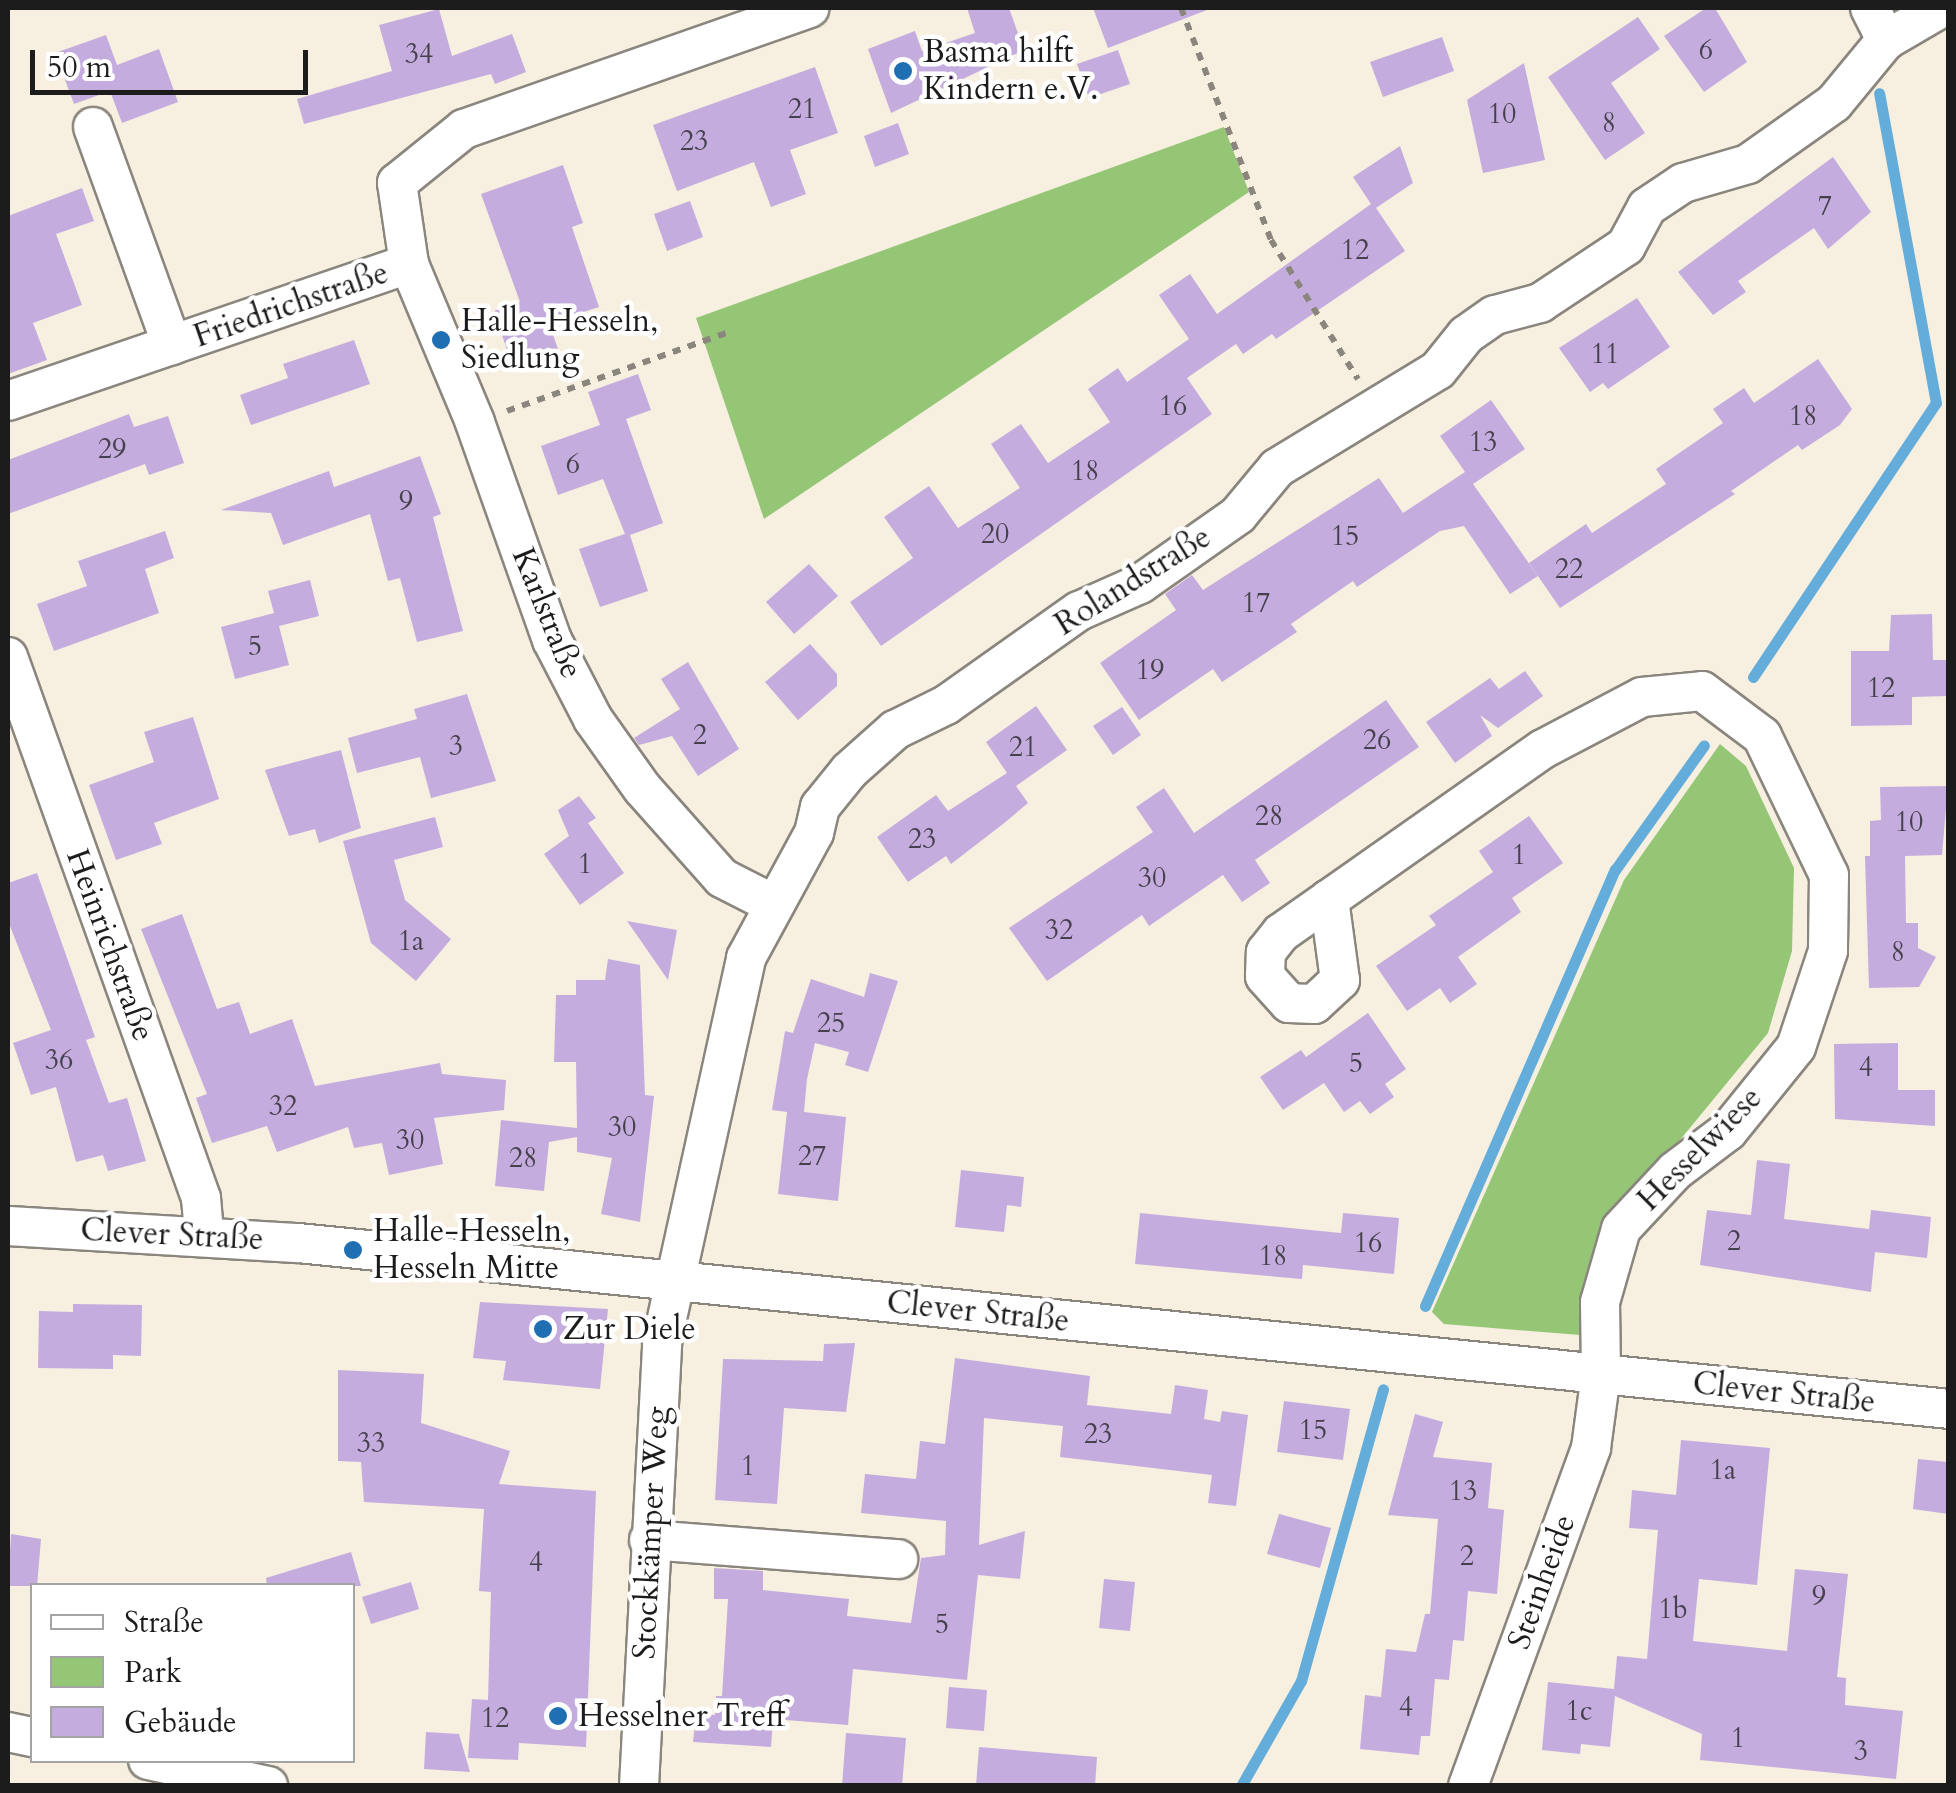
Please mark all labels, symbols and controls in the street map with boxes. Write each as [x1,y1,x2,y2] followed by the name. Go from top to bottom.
[35,30,312,92] scale bar
[1699,33,1713,67] house number: 6
[923,34,1098,109] place label: Basma hilft Kindern e.V.
[405,37,433,71] house number: 34
[47,47,111,88] text: 50 m
[892,60,914,82] marker: Basma hilft Kindern e.V.
[788,92,816,126] house number: 21
[1488,97,1516,131] house number: 10
[1602,106,1616,140] house number: 8
[680,124,708,158] house number: 23
[1818,189,1832,223] house number: 7
[1341,233,1369,267] house number: 12
[189,254,393,356] street label: Friedrichstraße
[461,303,658,378] place label: Halle-Hesseln, Siedlung
[430,329,452,351] marker: Halle-Hesseln, Siedlung
[1591,337,1619,371] house number: 11
[1159,389,1187,423] house number: 16
[1789,399,1817,433] house number: 18
[1469,425,1497,459] house number: 13
[98,432,126,466] house number: 29
[566,447,580,481] house number: 6
[1071,454,1099,488] house number: 18
[399,484,413,518] house number: 9
[981,517,1009,551] house number: 20
[1048,518,1218,644] street label: Rolandstraße
[1331,519,1359,553] house number: 15
[503,542,591,684] street label: Karlstraße
[1555,552,1583,586] house number: 22
[1242,586,1270,620] house number: 17
[248,629,262,663] house number: 5
[1136,653,1164,687] house number: 19
[1867,671,1895,705] house number: 12
[693,718,707,752] house number: 2
[1363,723,1391,757] house number: 26
[449,729,463,763] house number: 3
[1009,730,1037,764] house number: 21
[1255,799,1283,833] house number: 28
[1895,805,1923,839] house number: 10
[908,822,936,856] house number: 23
[1512,838,1526,872] house number: 1
[58,844,162,1046] street label: Heinrichstraße
[578,847,592,881] house number: 1
[1138,861,1166,895] house number: 30
[1045,913,1073,947] house number: 32
[398,924,424,958] house number: 1a
[1891,935,1905,969] house number: 8
[817,1006,845,1040] house number: 25
[45,1043,73,1077] house number: 36
[1349,1046,1363,1080] house number: 5
[1859,1050,1873,1084] house number: 4
[1630,1079,1770,1219] street label: Hesselwiese
[269,1089,297,1123] house number: 32
[608,1110,636,1144] house number: 30
[396,1123,424,1157] house number: 30
[798,1139,826,1173] house number: 27
[509,1141,537,1175] house number: 28
[79,1211,265,1259] street label: Clever Straße
[373,1213,570,1288] place label: Halle-Hesseln, Hesseln Mitte
[1727,1224,1741,1258] house number: 2
[1354,1226,1382,1260] house number: 16
[342,1239,364,1261] marker: Halle-Hesseln, Hesseln Mitte
[1259,1239,1287,1273] house number: 18
[885,1283,1071,1341] street label: Clever Straße
[563,1310,696,1348] place label: Zur Diele
[532,1318,554,1340] marker: Zur Diele
[1691,1364,1877,1422] street label: Clever Straße
[625,1406,677,1660] street label: Stockkämper Weg
[1299,1413,1327,1447] house number: 15
[1084,1417,1112,1451] house number: 23
[357,1426,385,1460] house number: 33
[741,1449,755,1483] house number: 1
[1710,1453,1736,1487] house number: 1a
[1449,1474,1477,1508] house number: 13
[1500,1509,1584,1655] street label: Steinheide
[1460,1539,1474,1573] house number: 2
[529,1545,543,1579] house number: 4
[1812,1579,1826,1613] house number: 9
[30,1583,355,1763] legend
[1658,1592,1688,1626] house number: 1b
[124,1602,204,1643] text: Straße
[935,1607,949,1641] house number: 5
[124,1652,182,1693] text: Park
[1399,1690,1413,1724] house number: 4
[1565,1694,1593,1728] house number: 1c
[578,1697,785,1735] place label: Hesselner Treff
[481,1701,509,1735] house number: 12
[124,1702,237,1743] text: Gebäude
[547,1705,569,1727] marker: Hesselner Treff
[1731,1721,1745,1755] house number: 1
[1854,1734,1868,1768] house number: 3

